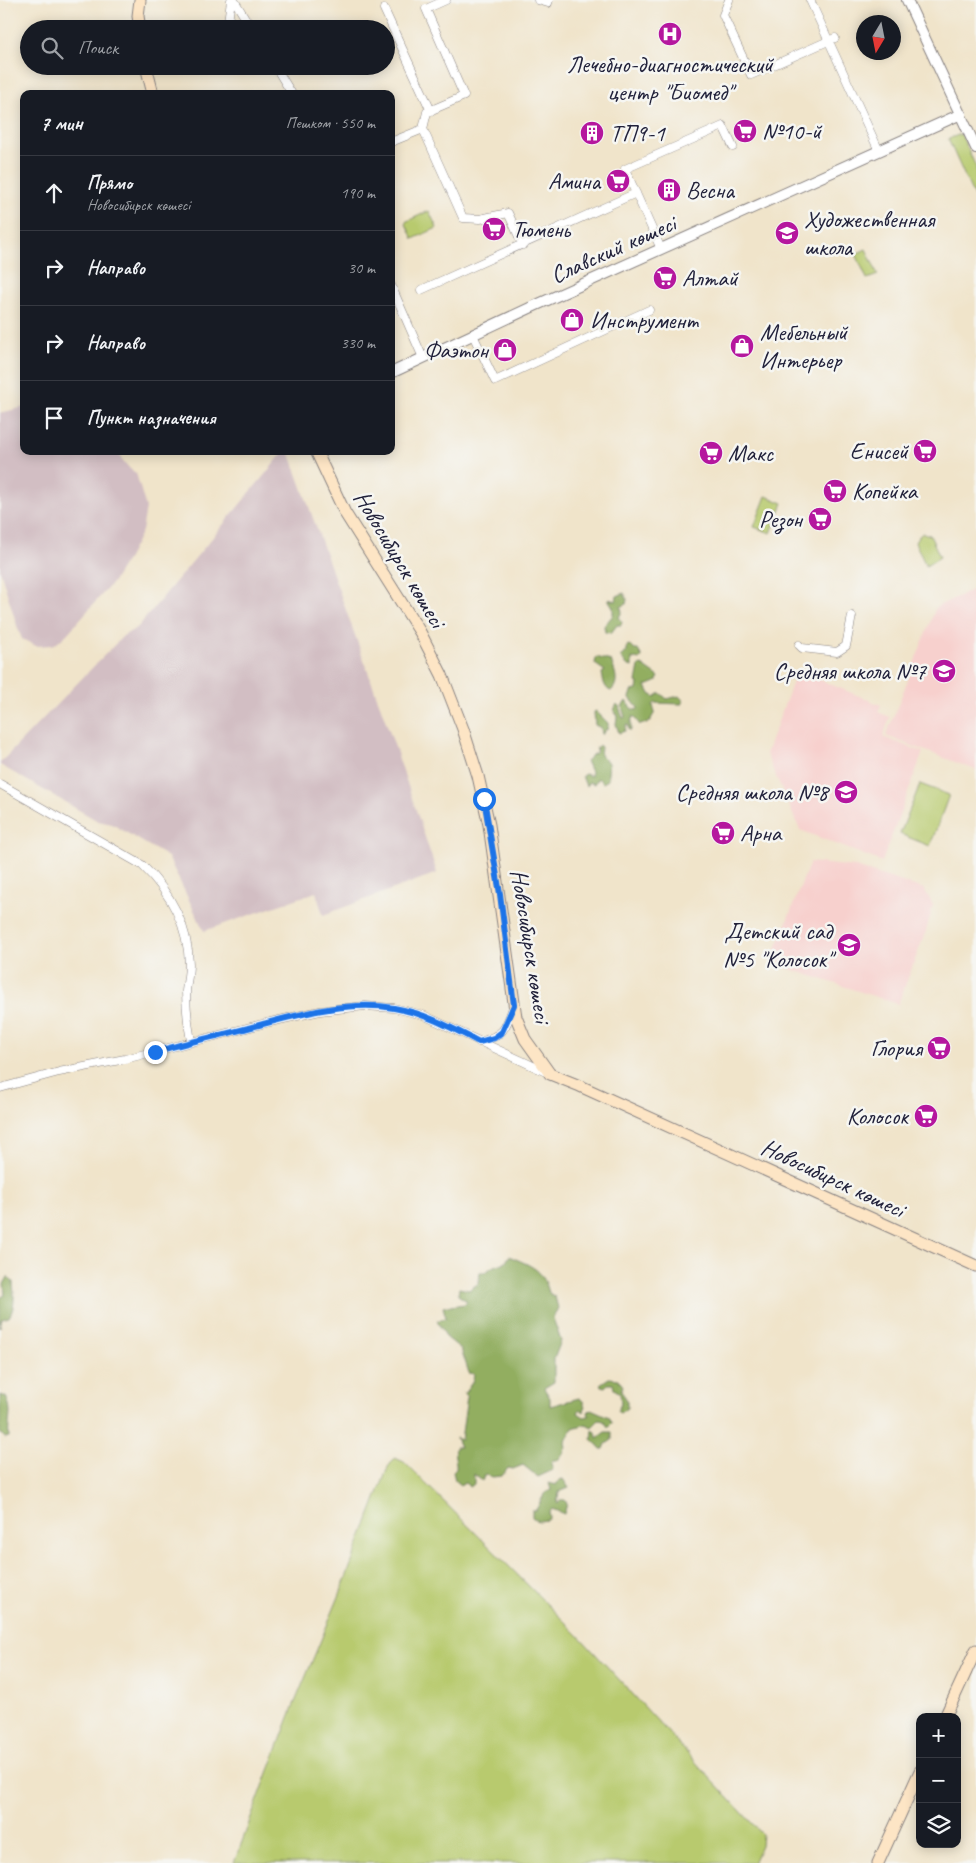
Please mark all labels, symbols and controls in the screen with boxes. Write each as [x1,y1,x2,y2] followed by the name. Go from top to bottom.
[856,15,901,60] north arrow
[20,20,395,75] search box
[657,21,683,47] hospital icon: Лечебно-диагностический центр "Биомед"
[38,34,66,62] icon: search
[78,36,118,60] text: Поиск
[567,49,775,107] place label: Лечебно-диагностический центр "Биомед"
[40,110,83,136] text: 7 мин
[286,113,375,133] text: Пешком · 550 m
[762,116,823,146] place label: №10-й
[610,118,666,148] place label: ТП9-1
[732,118,758,144] supermarket icon: №10-й
[579,120,605,146] building icon: ТП9-1
[548,166,601,196] place label: Амина
[605,168,631,194] supermarket icon: Амина
[87,171,132,195] text: Прямо
[686,175,735,205] place label: Весна
[656,177,682,203] building icon: Весна
[40,179,68,207] icon: ahead
[341,183,375,203] text: 190 m
[87,195,190,215] text: Новосибирск көшесі
[804,204,936,262] place label: Художественная школа
[546,207,683,290] street label: Славский көшесі
[512,214,571,244] place label: Тюмень
[481,216,507,242] supermarket icon: Тюмень
[774,220,800,246] school or university icon: Художественная школа
[40,254,68,282] icon: right
[87,256,145,280] text: Направо
[348,258,375,278] text: 30 m
[682,263,740,293] place label: Алтай
[652,265,678,291] supermarket icon: Алтай
[590,305,699,335] place label: Инструмент
[559,307,585,333] shop icon: Инструмент
[760,317,849,375] place label: Мебельный Интерьер
[40,329,68,357] icon: right
[87,331,145,355] text: Направо
[341,333,375,353] text: 330 m
[729,333,755,359] shop icon: Мебельный Интерьер
[424,335,489,365] place label: Фаэтон
[492,337,518,363] shop icon: Фаэтон
[40,404,68,432] icon: arrive
[87,406,216,430] text: Пункт назначения
[850,436,910,466] place label: Енисей
[728,438,775,468] place label: Макс
[912,438,938,464] supermarket icon: Енисей
[698,440,724,466] supermarket icon: Макс
[852,476,919,506] place label: Копейка
[822,478,848,504] supermarket icon: Копейка
[347,485,454,635] street label: Новосибирск көшесі
[759,504,803,535] place label: Резон
[807,506,833,532] supermarket icon: Резон
[774,656,927,686] place label: Средняя школа №7
[931,658,957,684] school or university icon: Средняя школа №7
[676,777,830,807] place label: Средняя школа №8
[833,779,859,805] school or university icon: Средняя школа №8
[473,788,496,811] route start
[740,818,783,848] place label: Арна
[710,820,736,846] supermarket icon: Арна
[504,867,558,1027] street label: Новосибирск көшесі
[723,916,837,974] place label: Детский сад №5 "Колосок"
[836,932,862,958] school or university icon: Детский сад №5 "Колосок"
[871,1033,924,1063] place label: Глория
[926,1035,952,1061] supermarket icon: Глория
[144,1041,167,1064] route end
[847,1101,910,1131] place label: Колосок
[913,1103,939,1129] supermarket icon: Колосок
[757,1132,912,1225] street label: Новосибирск көшесі
[916,1713,961,1848] map controls
[916,1713,961,1758] button: +
[916,1758,961,1803] button: −
[916,1803,961,1848] button: layers

